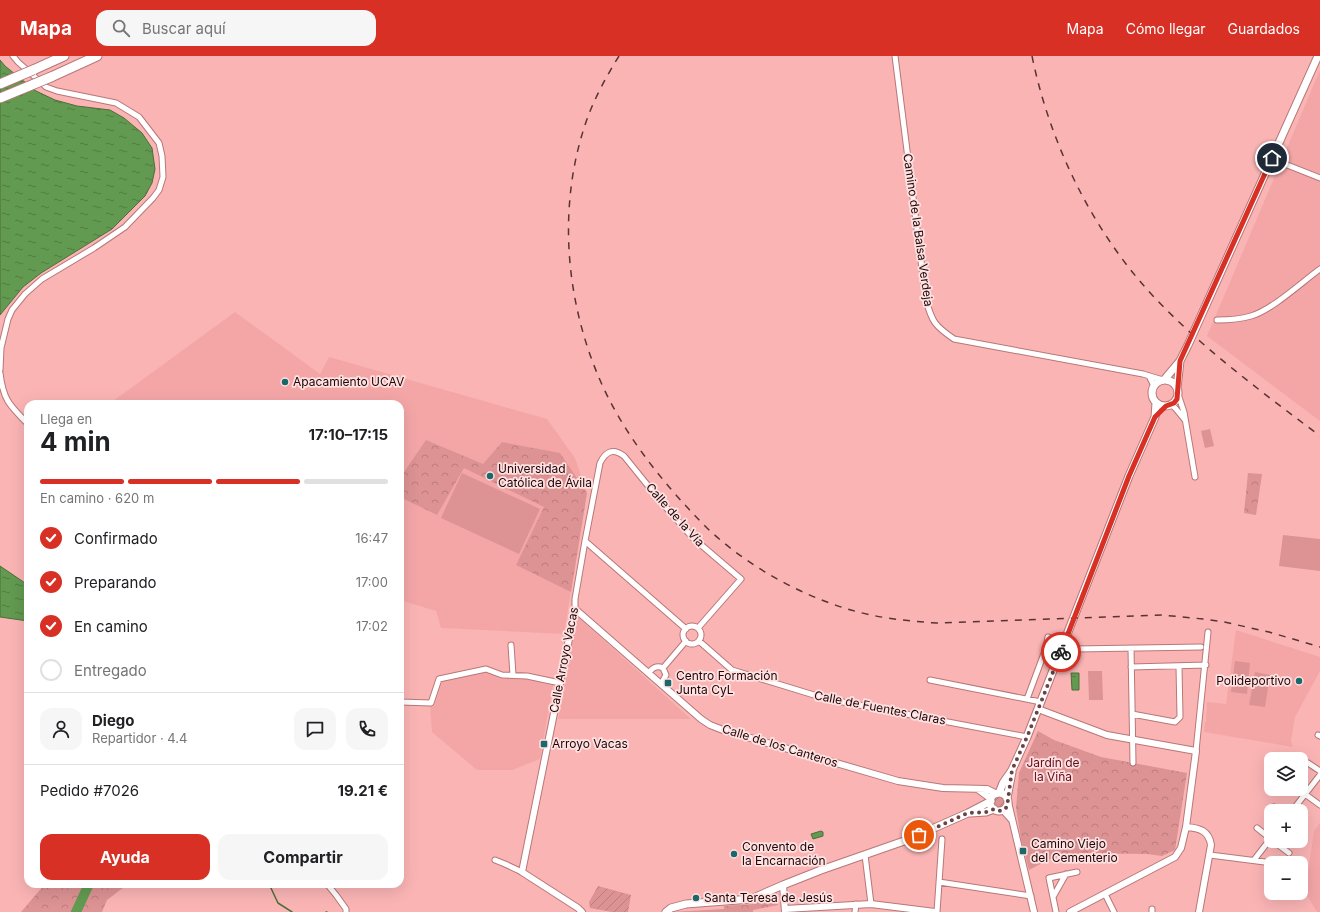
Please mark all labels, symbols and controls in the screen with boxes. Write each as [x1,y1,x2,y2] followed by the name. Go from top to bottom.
[96,10,376,46] search box
[20,17,72,40] text: Mapa
[110,17,132,39] icon: search
[142,19,226,38] text: Buscar aquí
[1067,20,1104,37] text: Mapa
[1126,20,1206,37] text: Cómo llegar
[1228,20,1300,37] text: Guardados
[1255,141,1289,175] pin
[1261,147,1283,169] icon: home
[900,153,937,307] street label: Camino de la Balsa Verdeja
[293,374,404,389] place label: Apacamiento UCAV
[280,377,290,387] marker: Apacamiento UCAV
[40,411,92,427] text: Llega en
[308,425,388,444] text: 17:10–17:15
[40,426,111,457] text: 4 min
[498,461,592,490] place label: Universidad Católica de Ávila
[485,471,495,481] marker: Universidad Católica de Ávila
[643,480,708,550] street label: Calle de la Vía
[40,490,154,506] text: En camino · 620 m
[40,527,62,549] icon: check
[74,529,158,548] text: Confirmado
[355,530,388,546] text: 16:47
[40,571,62,593] icon: check
[74,573,157,592] text: Preparando
[356,574,388,590] text: 17:00
[546,606,581,714] street label: Calle Arroyo Vacas
[40,615,62,637] icon: check
[74,617,148,636] text: En camino
[356,618,388,634] text: 17:02
[1041,632,1081,672] courier
[1050,641,1072,663] icon: bike
[74,661,147,680] text: Entregado
[676,668,777,697] place label: Centro Formación Junta CyL
[1216,673,1291,688] place label: Polideportivo
[1294,676,1304,686] marker: Polideportivo
[663,678,673,688] marker: Centro Formación Junta CyL
[813,687,947,728] street label: Calle de Fuentes Claras
[40,708,82,750] button: person
[294,708,336,750] button: chat
[346,708,388,750] button: phone
[92,711,135,730] text: Diego
[720,721,840,770] street label: Calle de los Canteros
[92,730,187,746] text: Repartidor · 4.4
[552,736,628,751] place label: Arroyo Vacas
[539,739,549,749] marker: Arroyo Vacas
[1264,752,1308,900] map controls
[1264,752,1308,796] button: layers
[1027,755,1079,784] park label: Jardín de la Viña
[40,781,139,800] text: Pedido #7026
[337,781,388,800] text: 19.21 €
[1264,804,1308,848] button: +
[902,818,936,852] pin
[908,824,930,846] icon: bag
[40,834,210,880] button: Ayuda
[218,834,388,880] button: Compartir
[1031,836,1118,865] place label: Camino Viejo del Cementerio
[742,839,826,868] place label: Convento de la Encarnación
[1018,846,1028,856] marker: Camino Viejo del Cementerio
[729,849,739,859] marker: Convento de la Encarnación
[1264,856,1308,900] button: −
[704,890,833,905] place label: Santa Teresa de Jesús
[691,893,701,903] marker: Santa Teresa de Jesús

